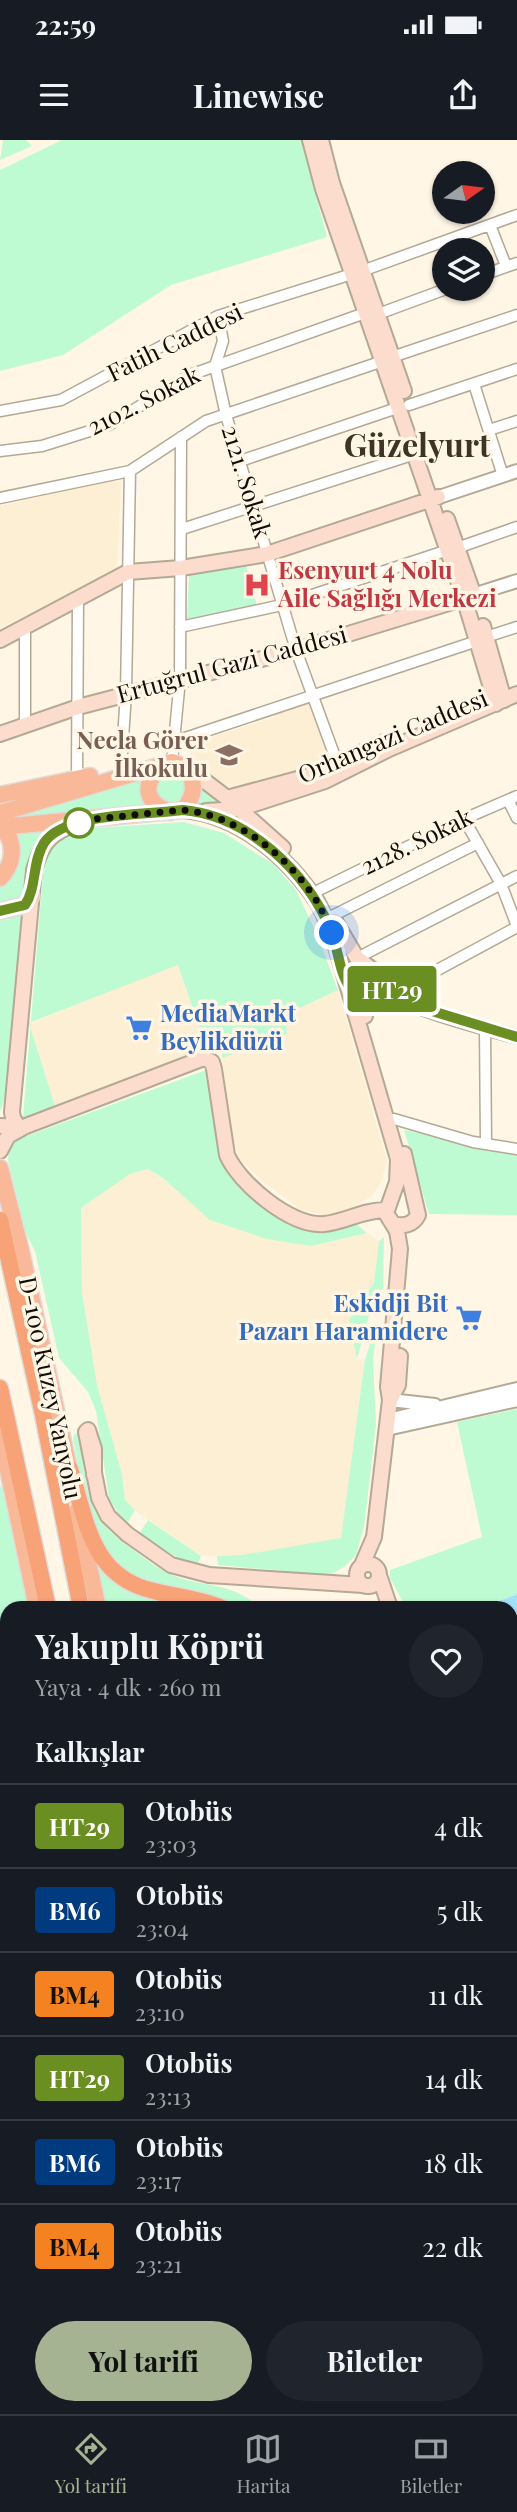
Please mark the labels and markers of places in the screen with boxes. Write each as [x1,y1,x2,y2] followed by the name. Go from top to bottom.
[277,553,497,613] place label: Esenyurt 4 Nolu Aile Sağlığı Merkezi
[242,570,272,600] hospital icon: Esenyurt 4 Nolu Aile Sağlığı Merkezi
[77,723,209,783] place label: Necla Görer İlkokulu
[214,740,244,770] school or university icon: Necla Görer İlkokulu
[64,808,94,838] unlabelled marker
[160,996,296,1056] place label: MediaMarkt Beylikdüzü
[124,1013,154,1043] supermarket icon: MediaMarkt Beylikdüzü
[239,1286,449,1346] place label: Eskidji Bit Pazarı Haramidere
[454,1303,484,1333] supermarket icon: Eskidji Bit Pazarı Haramidere

